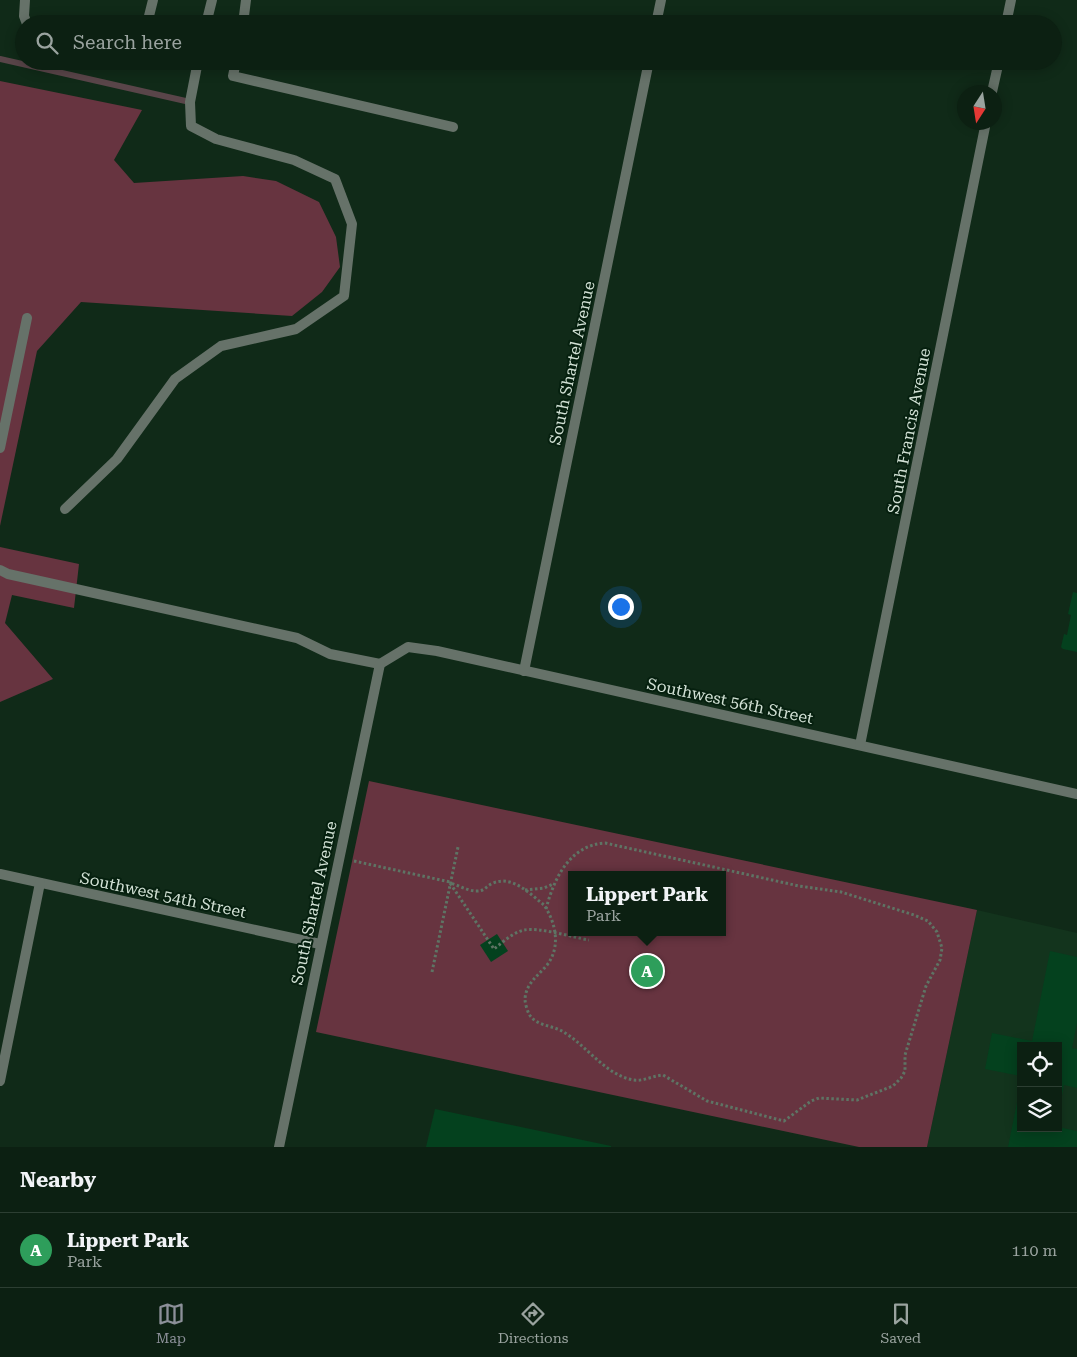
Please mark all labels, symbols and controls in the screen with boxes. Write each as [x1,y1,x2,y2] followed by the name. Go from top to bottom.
[15,15,1062,70] search box
[33,29,61,57] icon: search
[73,31,182,54] text: Search here
[957,85,1002,130] north arrow
[545,279,599,447] street label: South Shartel Avenue
[884,346,934,515] street label: South Francis Avenue
[608,594,634,620] your location
[645,674,815,728] street label: Southwest 56th Street
[287,819,341,987] street label: South Shartel Avenue
[78,868,248,922] street label: Southwest 54th Street
[568,871,726,936] popup
[586,883,708,906] text: Lippert Park
[586,906,621,925] text: Park
[631,952,663,990] pin: A
[1017,1042,1062,1132] map controls
[1017,1042,1062,1087] button: locate
[1017,1087,1062,1132] button: layers
[20,1168,96,1192] text: Nearby
[67,1229,189,1252] text: Lippert Park
[30,1241,42,1260] text: A
[1011,1241,1057,1260] text: 110 m
[67,1252,102,1271] text: Park
[156,1300,186,1346] tab: Map
[498,1300,568,1346] tab: Directions
[880,1300,921,1346] tab: Saved

